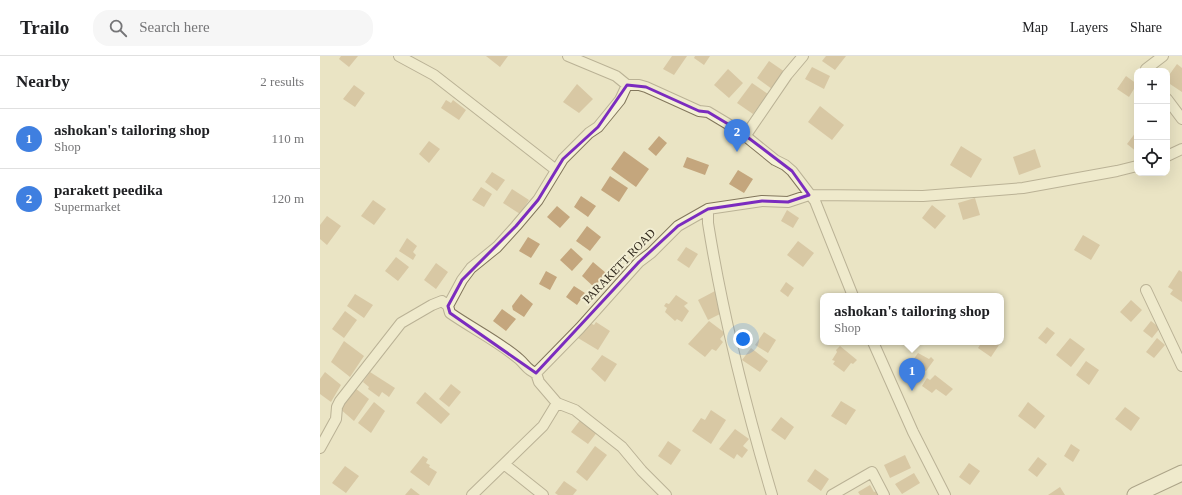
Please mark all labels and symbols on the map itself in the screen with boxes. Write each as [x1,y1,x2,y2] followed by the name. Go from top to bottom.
[724,119,750,152] pin: 2
[580,226,658,306] street label: PARAKETT ROAD
[733,329,753,349] your location
[899,358,925,391] pin: 1

